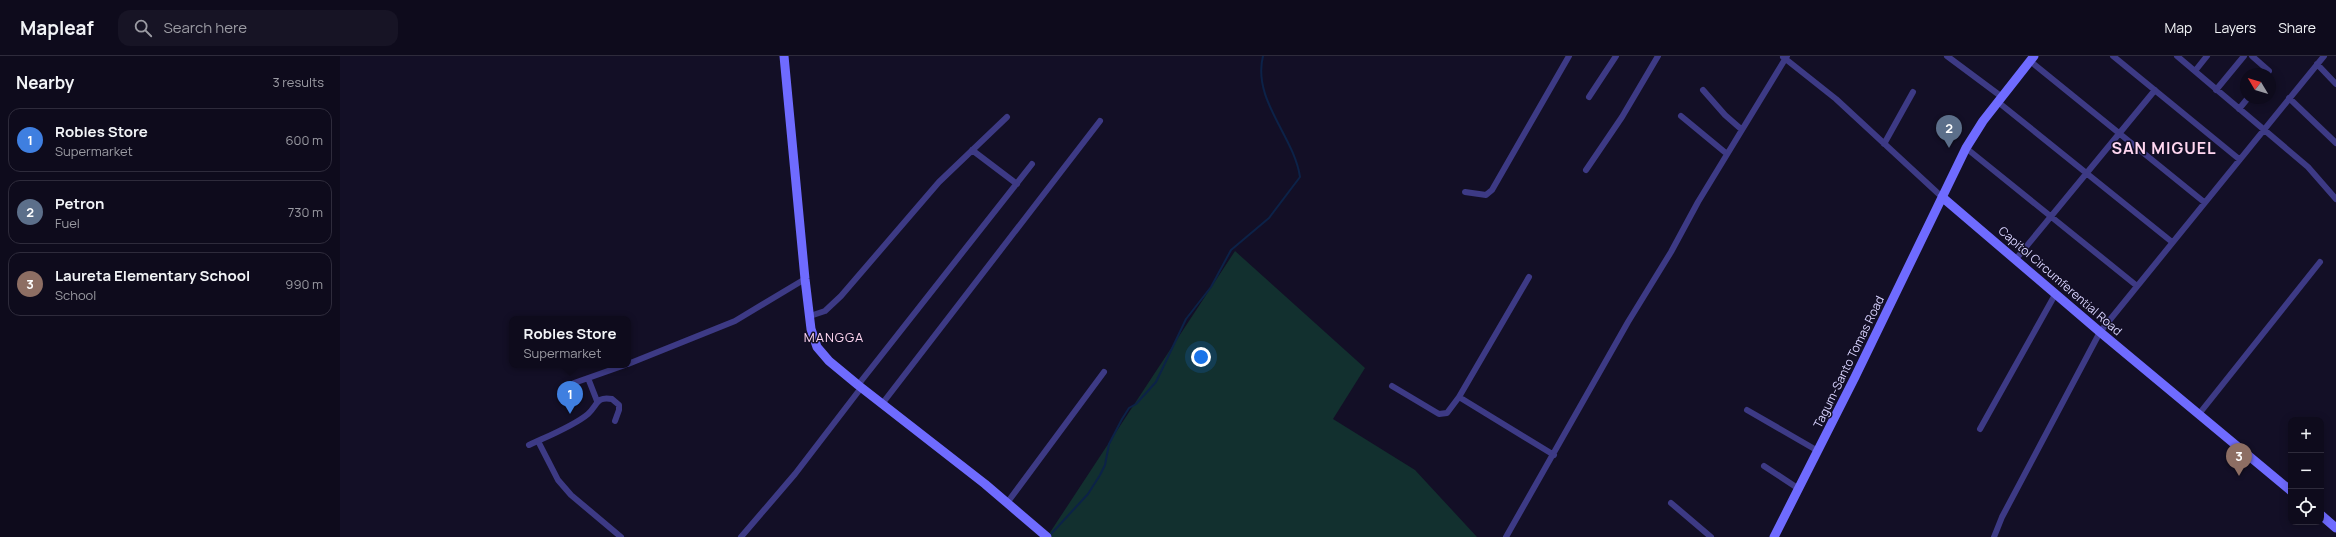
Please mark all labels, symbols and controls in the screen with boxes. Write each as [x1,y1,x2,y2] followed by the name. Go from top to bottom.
[118,10,398,46] search box
[20,15,94,41] text: Mapleaf
[132,17,154,39] icon: search
[164,17,247,38] text: Search here
[2164,18,2192,37] text: Map
[2214,18,2256,37] text: Layers
[2278,18,2316,37] text: Share
[2240,68,2276,104] north arrow
[16,71,74,94] text: Nearby
[272,73,324,91] text: 3 results
[1936,115,1962,148] pin: 2
[55,121,148,142] text: Robles Store
[27,131,33,149] text: 1
[285,131,323,149] text: 600 m
[2111,137,2217,159] district label: SAN MIGUEL
[55,142,133,160] text: Supermarket
[55,193,104,214] text: Petron
[26,203,34,221] text: 2
[288,203,323,221] text: 730 m
[55,214,80,232] text: Fuel
[1995,222,2126,339] street label: Capitol Circumferential Road
[55,265,250,286] text: Laureta Elementary School
[26,275,34,293] text: 3
[285,275,323,293] text: 990 m
[55,286,96,304] text: School
[1809,293,1888,431] street label: Tagum-Santo Tomas Road
[509,316,631,368] popup
[524,323,616,344] text: Robles Store
[804,328,864,346] district label: MANGGA
[524,344,601,362] text: Supermarket
[1191,347,1211,367] your location
[557,381,583,414] pin: 1
[2288,417,2324,525] map controls
[2288,417,2324,453] button: +
[2226,443,2252,476] pin: 3
[2288,453,2324,489] button: −
[2288,489,2324,525] button: locate

